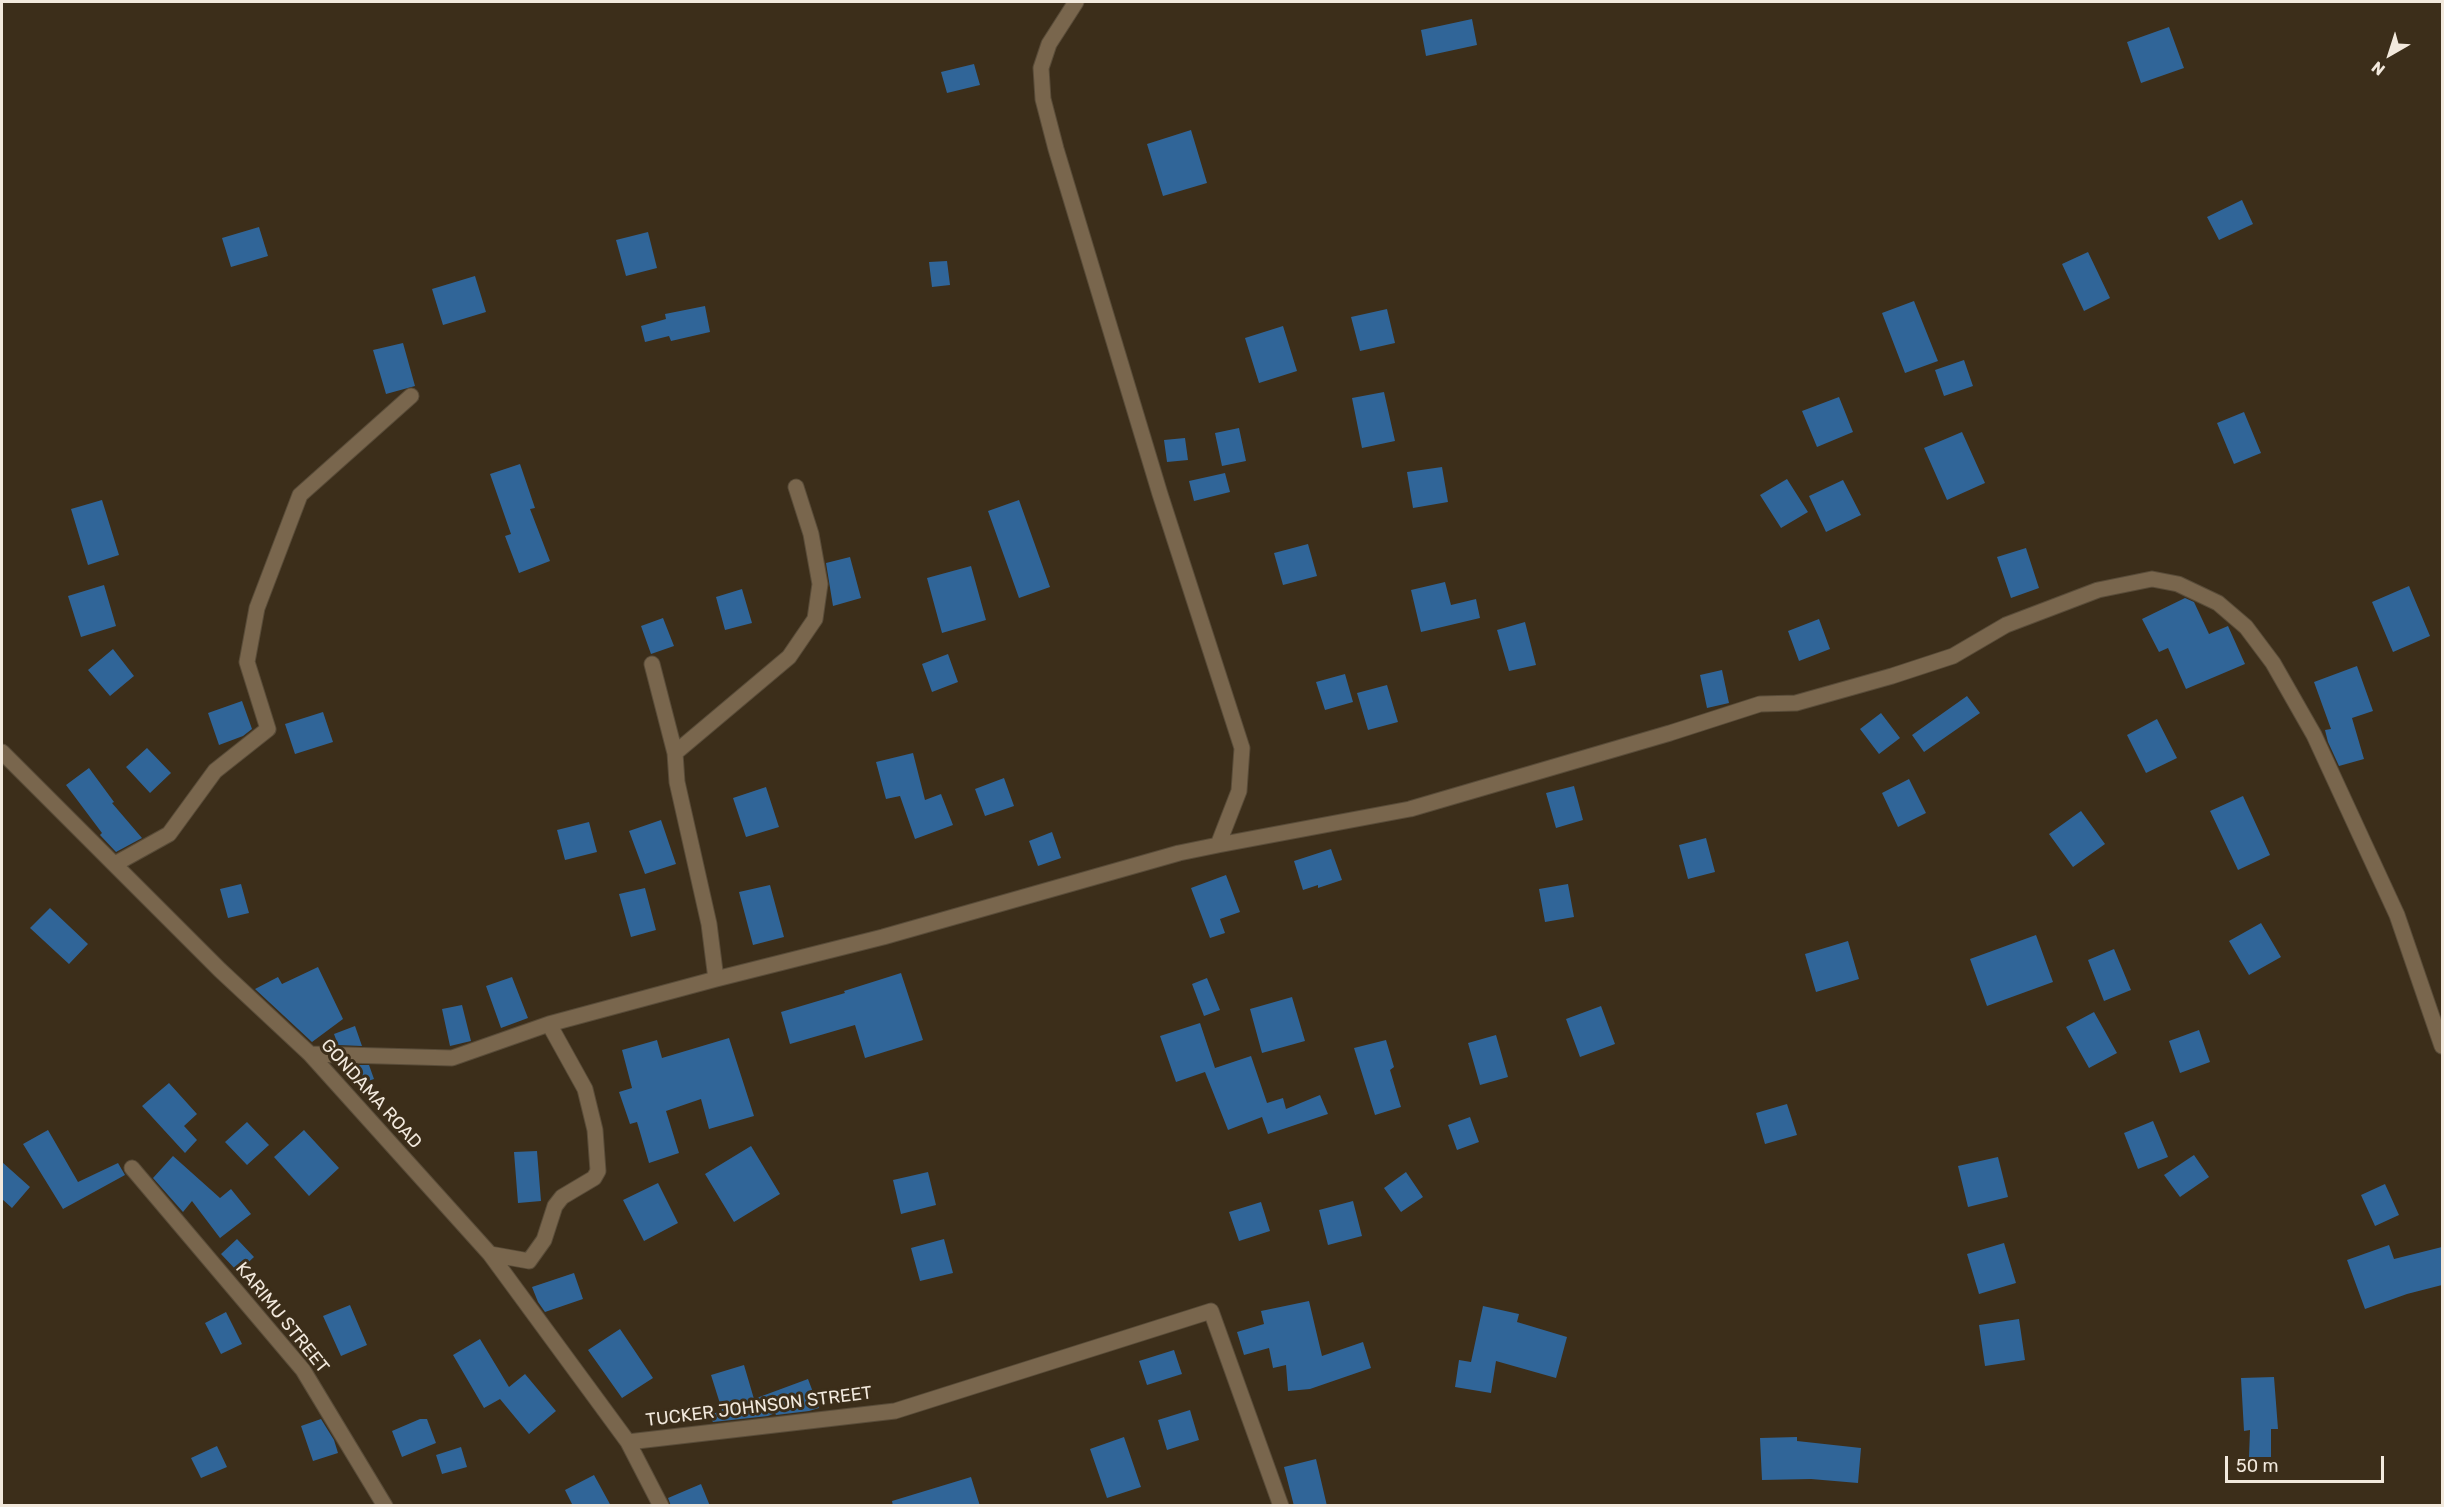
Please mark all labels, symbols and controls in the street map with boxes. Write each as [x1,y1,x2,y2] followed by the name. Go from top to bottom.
[2360,24,2420,84] north arrow
[2368,57,2389,79] text: N
[316,1035,426,1153] street label: GONDAMA ROAD
[231,1258,333,1378] street label: KARIMU STREET
[645,1382,873,1432] street label: TUCKER JOHNSON STREET
[2228,1444,2387,1482] scale bar
[2236,1455,2279,1477] text: 50 m

